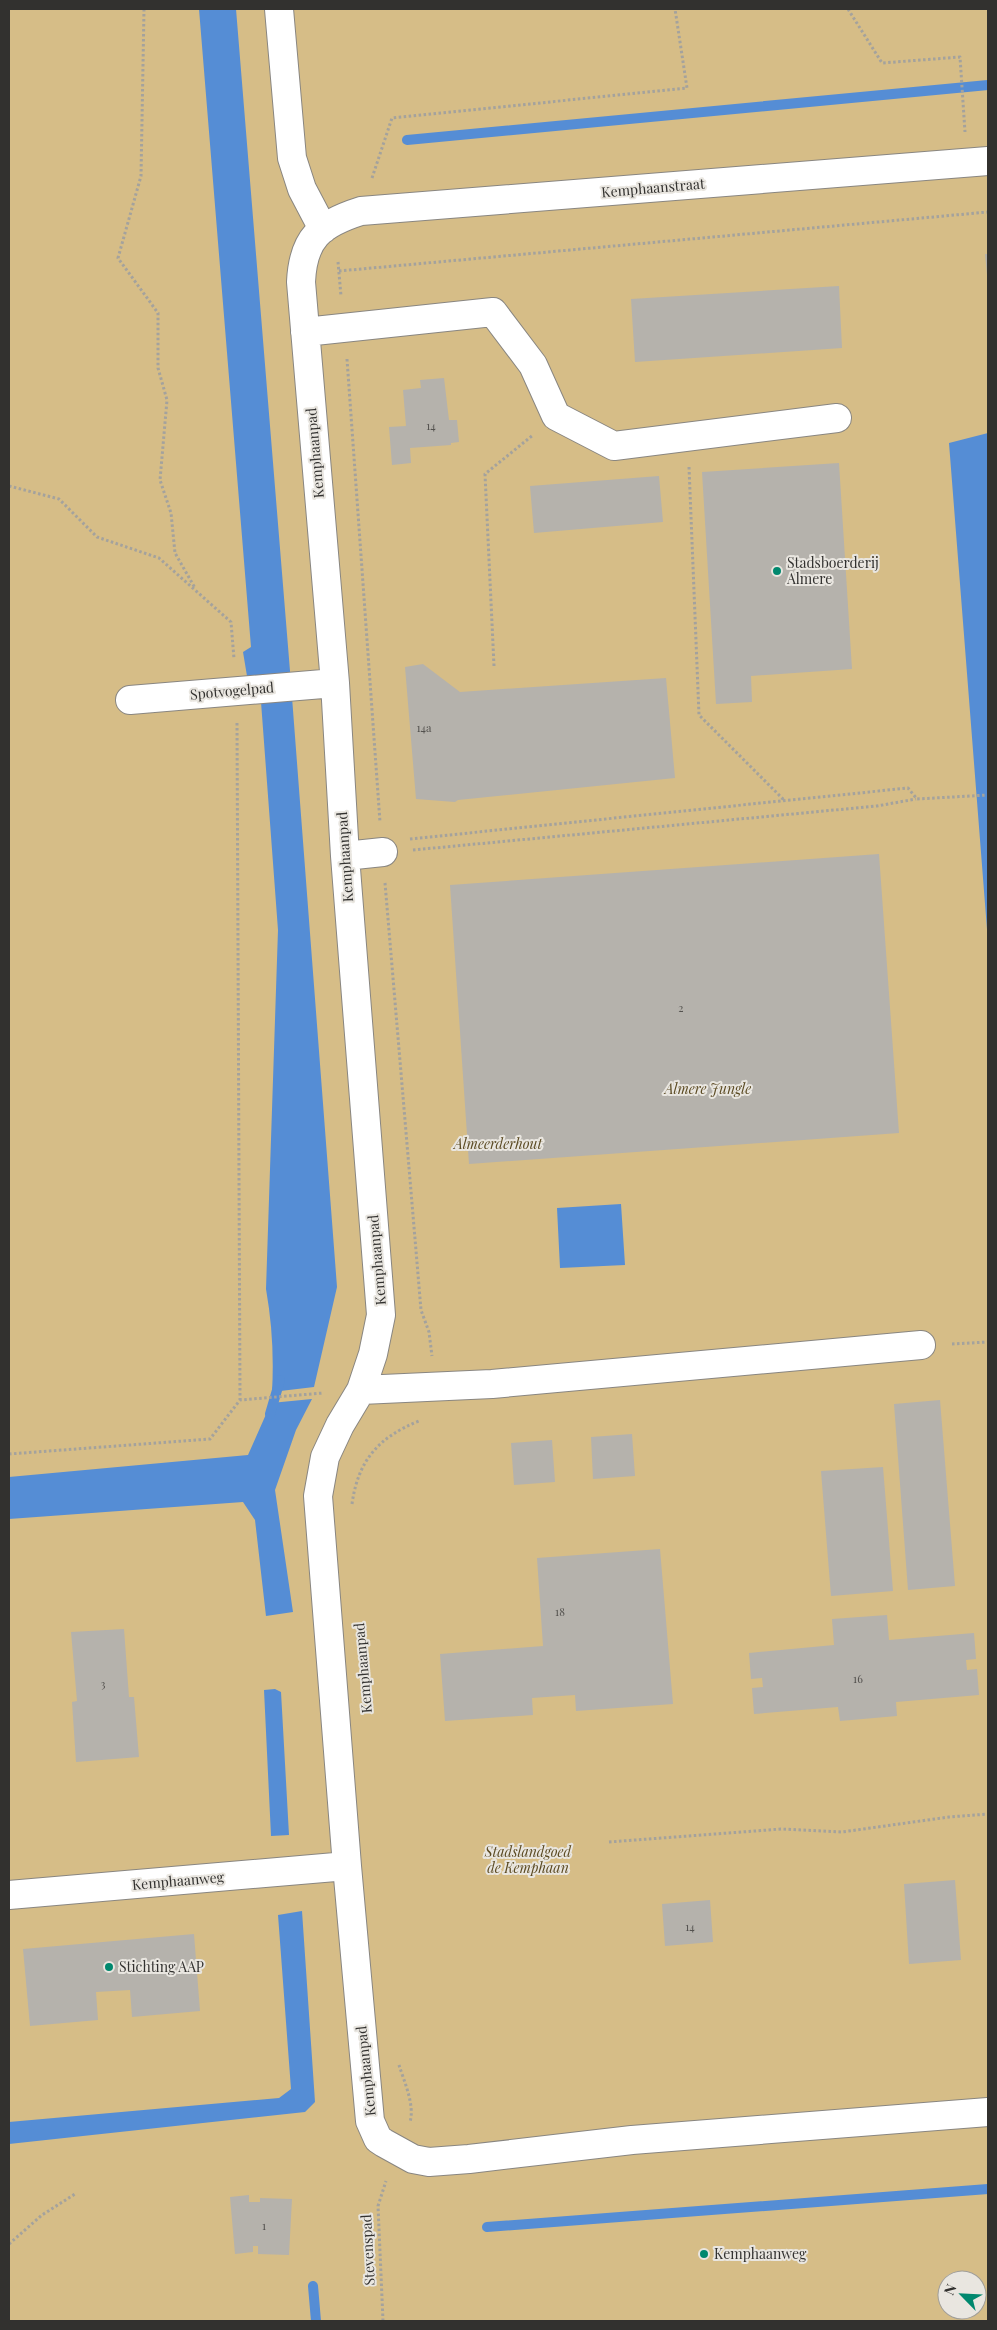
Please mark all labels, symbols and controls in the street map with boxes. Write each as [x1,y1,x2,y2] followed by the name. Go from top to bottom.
[600,173,706,201] street label: Kemphaanstraat
[301,407,328,499] street label: Kemphaanpad
[426,418,436,433] house number: 14
[786,553,879,588] place label: Stadsboerderij Almere
[771,565,783,577] marker: Stadsboerderij Almere
[189,677,275,704] street label: Spotvogelpad
[417,720,432,735] house number: 14a
[332,811,357,903] street label: Kemphaanpad
[678,1000,684,1015] house number: 2
[663,1079,751,1098] park label: Almere Jungle
[452,1134,543,1153] park label: Almeerderhout
[363,1214,390,1306] street label: Kemphaanpad
[555,1604,565,1619] house number: 18
[349,1622,376,1714] street label: Kemphaanpad
[853,1671,863,1686] house number: 16
[101,1676,106,1691] house number: 3
[484,1842,572,1877] park label: Stadslandgoed de Kemphaan
[131,1867,225,1894] street label: Kemphaanweg
[685,1919,695,1934] house number: 14
[119,1957,204,1976] place label: Stichting AAP
[103,1961,115,1973] marker: Stichting AAP
[351,2025,380,2117] street label: Kemphaanpad
[356,2214,379,2286] street label: Stevenspad
[262,2218,266,2233] house number: 1
[714,2244,807,2263] place label: Kemphaanweg
[698,2248,710,2260] marker: Kemphaanweg
[937,2270,987,2320] north arrow
[939,2281,960,2298] text: N

